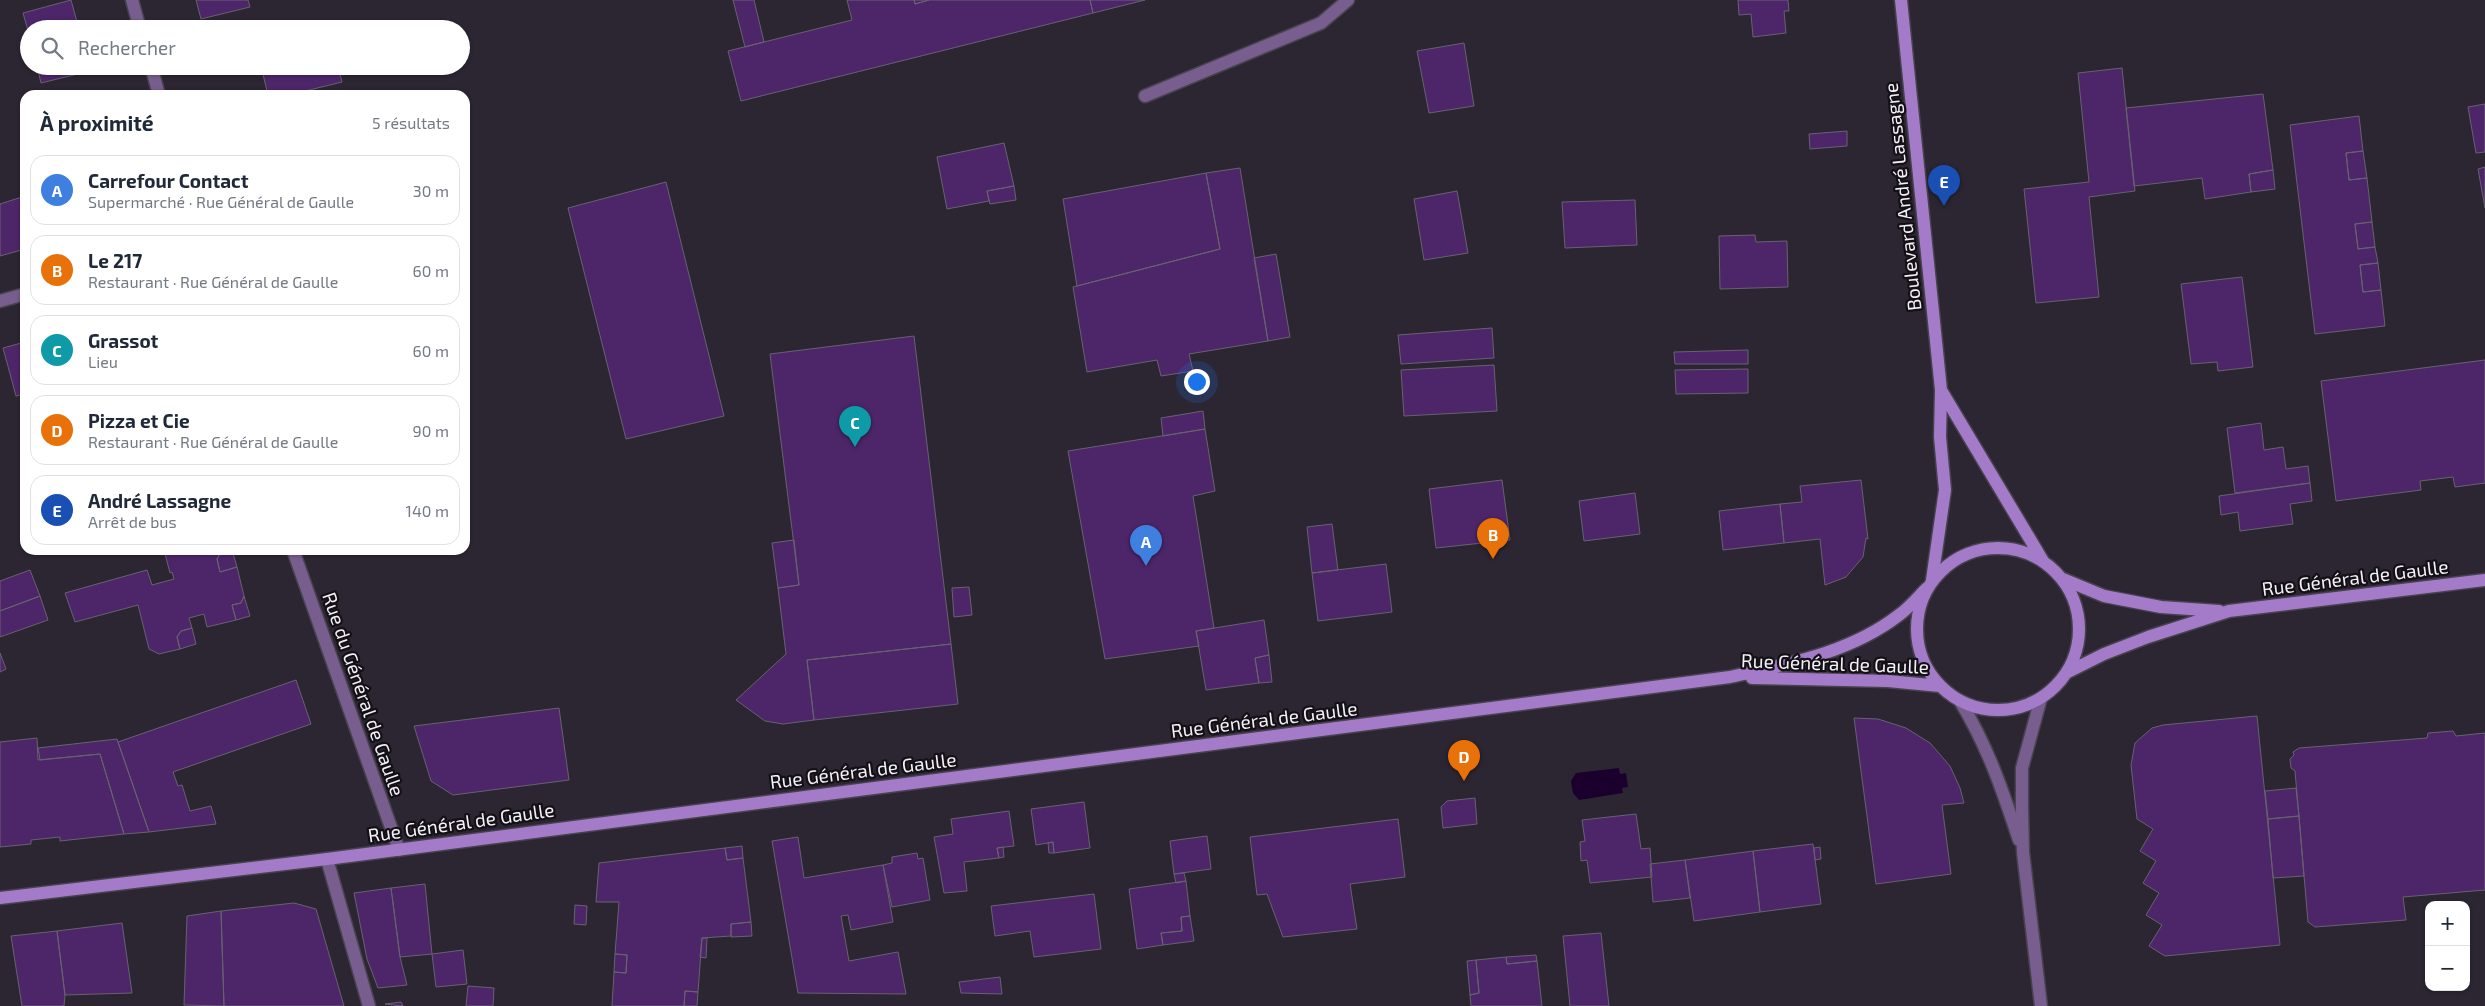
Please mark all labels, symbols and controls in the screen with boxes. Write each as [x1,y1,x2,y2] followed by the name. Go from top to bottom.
[20,20,470,75] search box
[38,34,66,62] icon: search
[78,36,176,59] text: Rechercher
[1879,82,1925,312] street label: Boulevard André Lassagne
[40,110,154,135] text: À proximité
[372,113,450,132] text: 5 résultats
[1928,165,1960,206] pin: E
[88,169,249,192] text: Carrefour Contact
[52,181,62,200] text: A
[413,181,449,200] text: 30 m
[88,192,354,211] text: Supermarché · Rue Général de Gaulle
[88,249,142,272] text: Le 217
[52,261,62,280] text: B
[413,261,449,280] text: 60 m
[88,272,338,291] text: Restaurant · Rue Général de Gaulle
[88,329,158,352] text: Grassot
[52,341,62,360] text: C
[413,341,449,360] text: 60 m
[88,352,118,371] text: Lieu
[1184,369,1210,395] your location
[839,406,871,447] pin: C
[88,409,190,432] text: Pizza et Cie
[52,421,62,440] text: D
[413,421,449,440] text: 90 m
[88,432,338,451] text: Restaurant · Rue Général de Gaulle
[88,489,231,512] text: André Lassagne
[52,501,62,520] text: E
[406,501,449,520] text: 140 m
[88,512,177,531] text: Arrêt de bus
[1477,518,1509,559] pin: B
[1130,525,1162,566] pin: A
[2260,554,2450,600] street label: Rue Général de Gaulle
[318,589,410,799] street label: Rue du Général de Gaulle
[1741,648,1929,678] street label: Rue Général de Gaulle
[1169,696,1359,742] street label: Rue Général de Gaulle
[1448,740,1480,781] pin: D
[768,747,958,793] street label: Rue Général de Gaulle
[366,798,556,846] street label: Rue Général de Gaulle
[2425,901,2470,991] map controls
[2425,901,2470,946] button: +
[2425,946,2470,991] button: −

